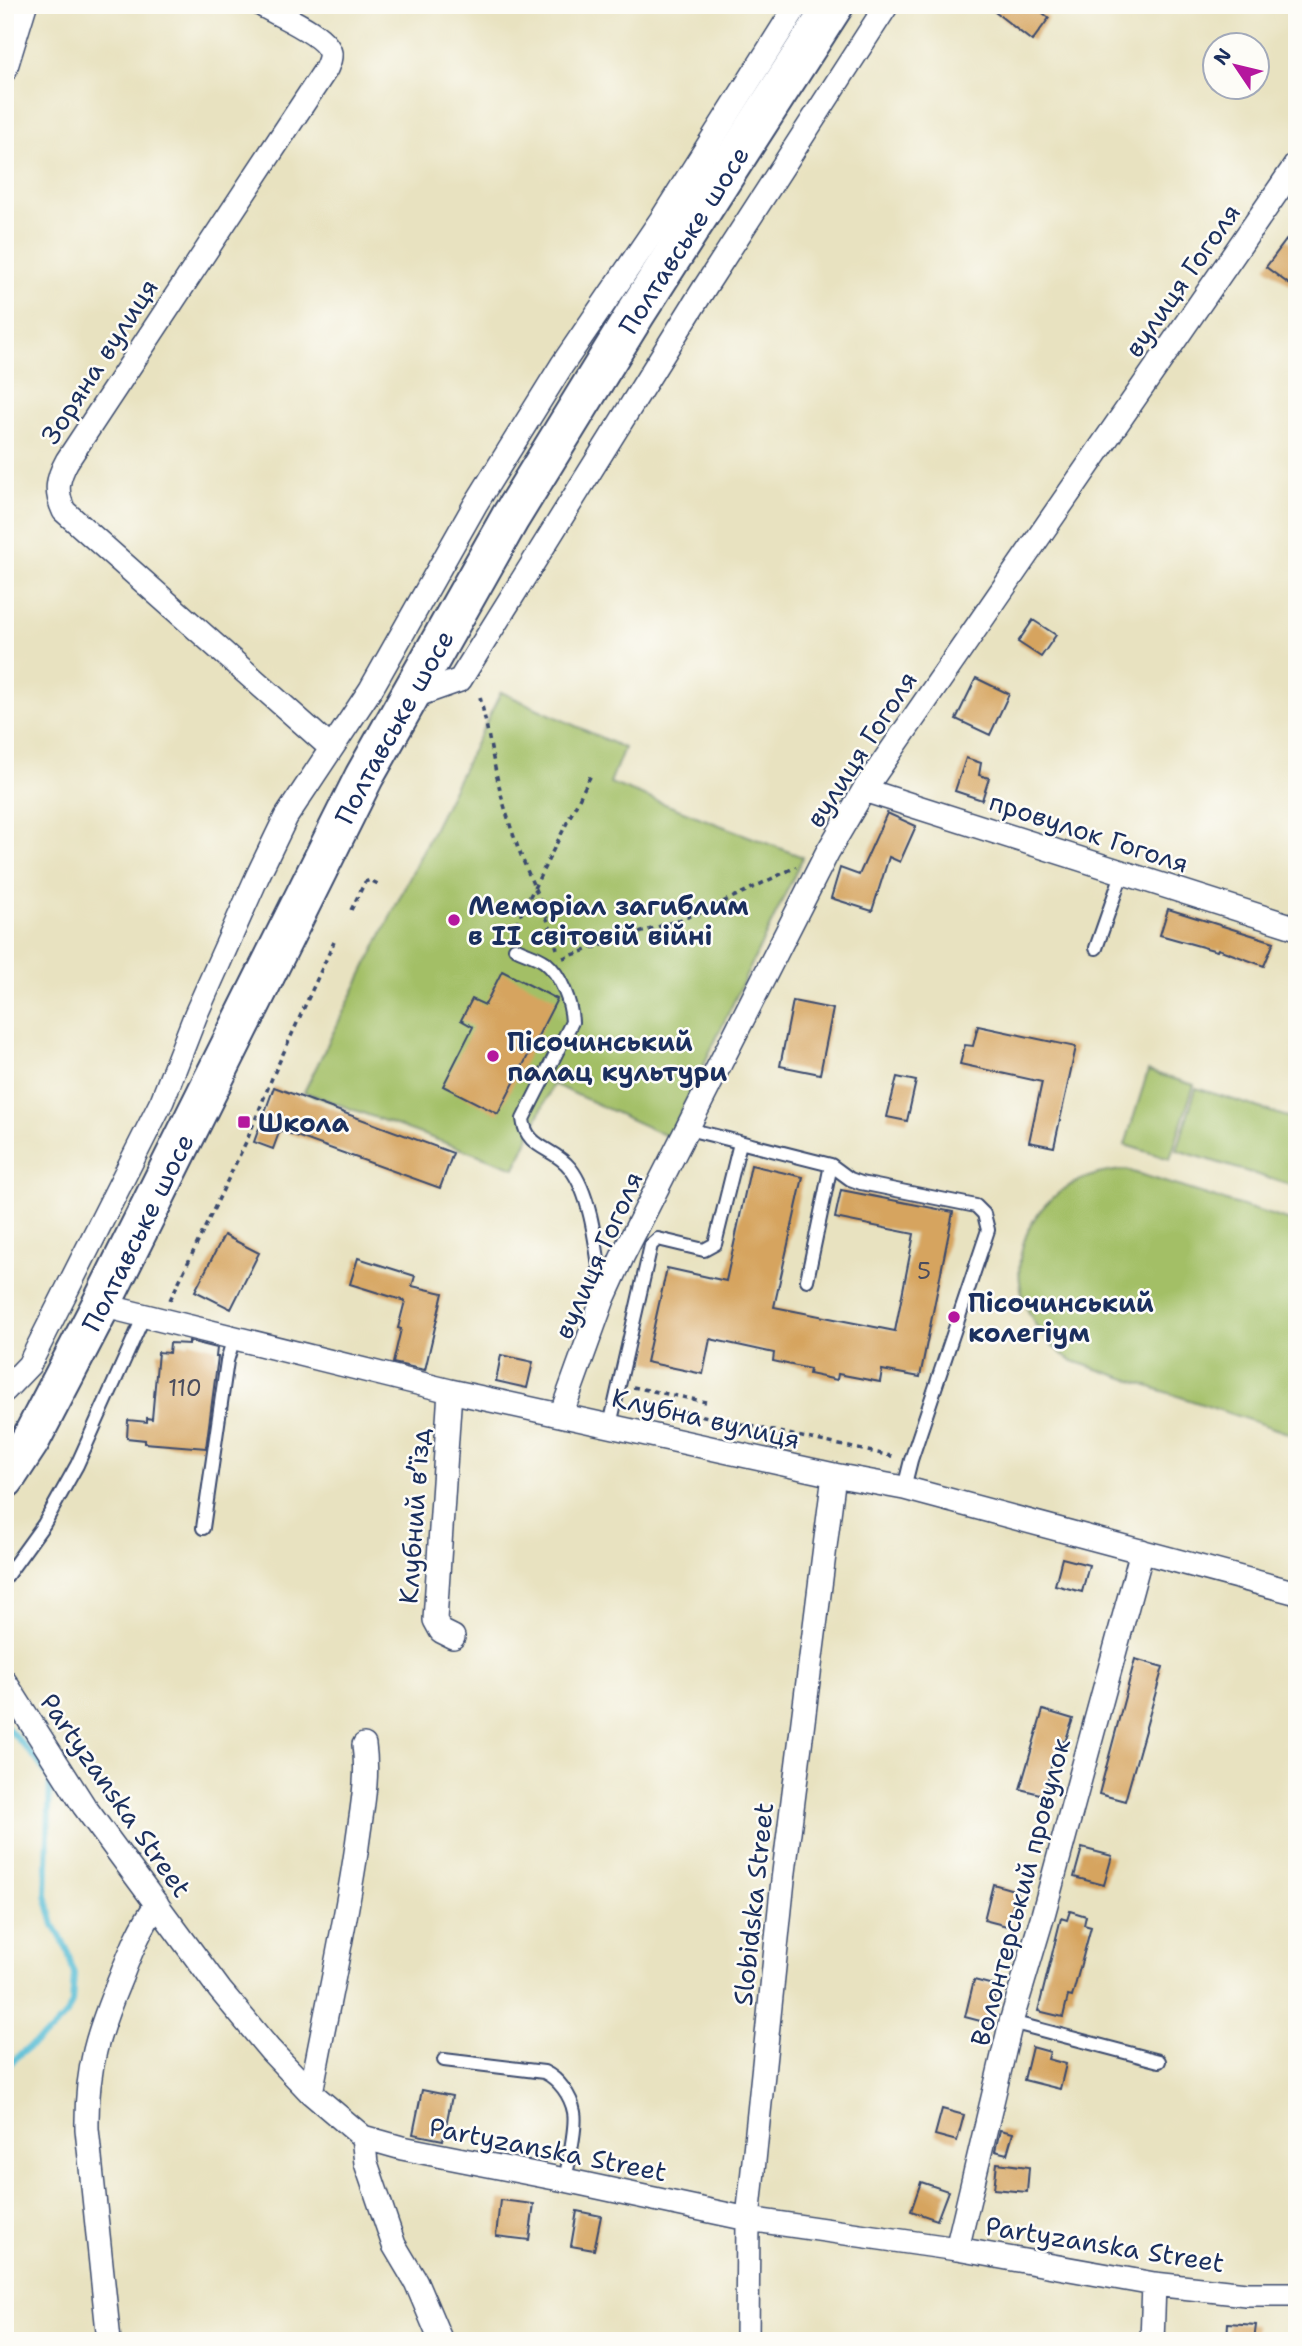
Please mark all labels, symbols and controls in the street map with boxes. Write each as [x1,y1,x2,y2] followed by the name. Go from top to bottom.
[1200,32,1270,102] north arrow
[1208,43,1237,70] text: N
[610,139,757,340] street label: Полтавське шосе
[1116,196,1248,364] street label: вулиця Гоголя
[32,271,166,451] street label: Зоряна вулиця
[326,623,461,830] street label: Полтавське шосе
[797,664,925,834] street label: вулиця Гоголя
[985,783,1193,881] street label: провулок Гоголя
[468,888,749,953] place label: Меморіал загиблим в II світовій війні
[446,912,462,928] marker: Меморіал загиблим в II світовій війні
[507,1024,727,1089] place label: Пісочинський палац культури
[485,1048,501,1064] marker: Пісочинський палац культури
[258,1105,349,1140] place label: Школа
[236,1114,252,1130] marker: Школа
[73,1127,201,1337] street label: Полтавське шосе
[545,1166,651,1344] street label: вулиця Гоголя
[917,1256,931,1286] house number: 5
[968,1285,1154,1350] place label: Пісочинський колегіум
[946,1309,962,1325] marker: Пісочинський колегіум
[168,1373,202,1403] house number: 110
[609,1379,803,1457] street label: Клубна вулиця
[390,1427,438,1605] street label: Клубний в’їзд
[32,1686,200,1904] street label: Partyzanska Street
[962,1734,1078,2050] street label: Волонтерський провулок
[725,1801,781,2007] street label: Slobidska Street
[426,2109,670,2189] street label: Partyzanska Street
[983,2208,1227,2280] street label: Partyzanska Street

